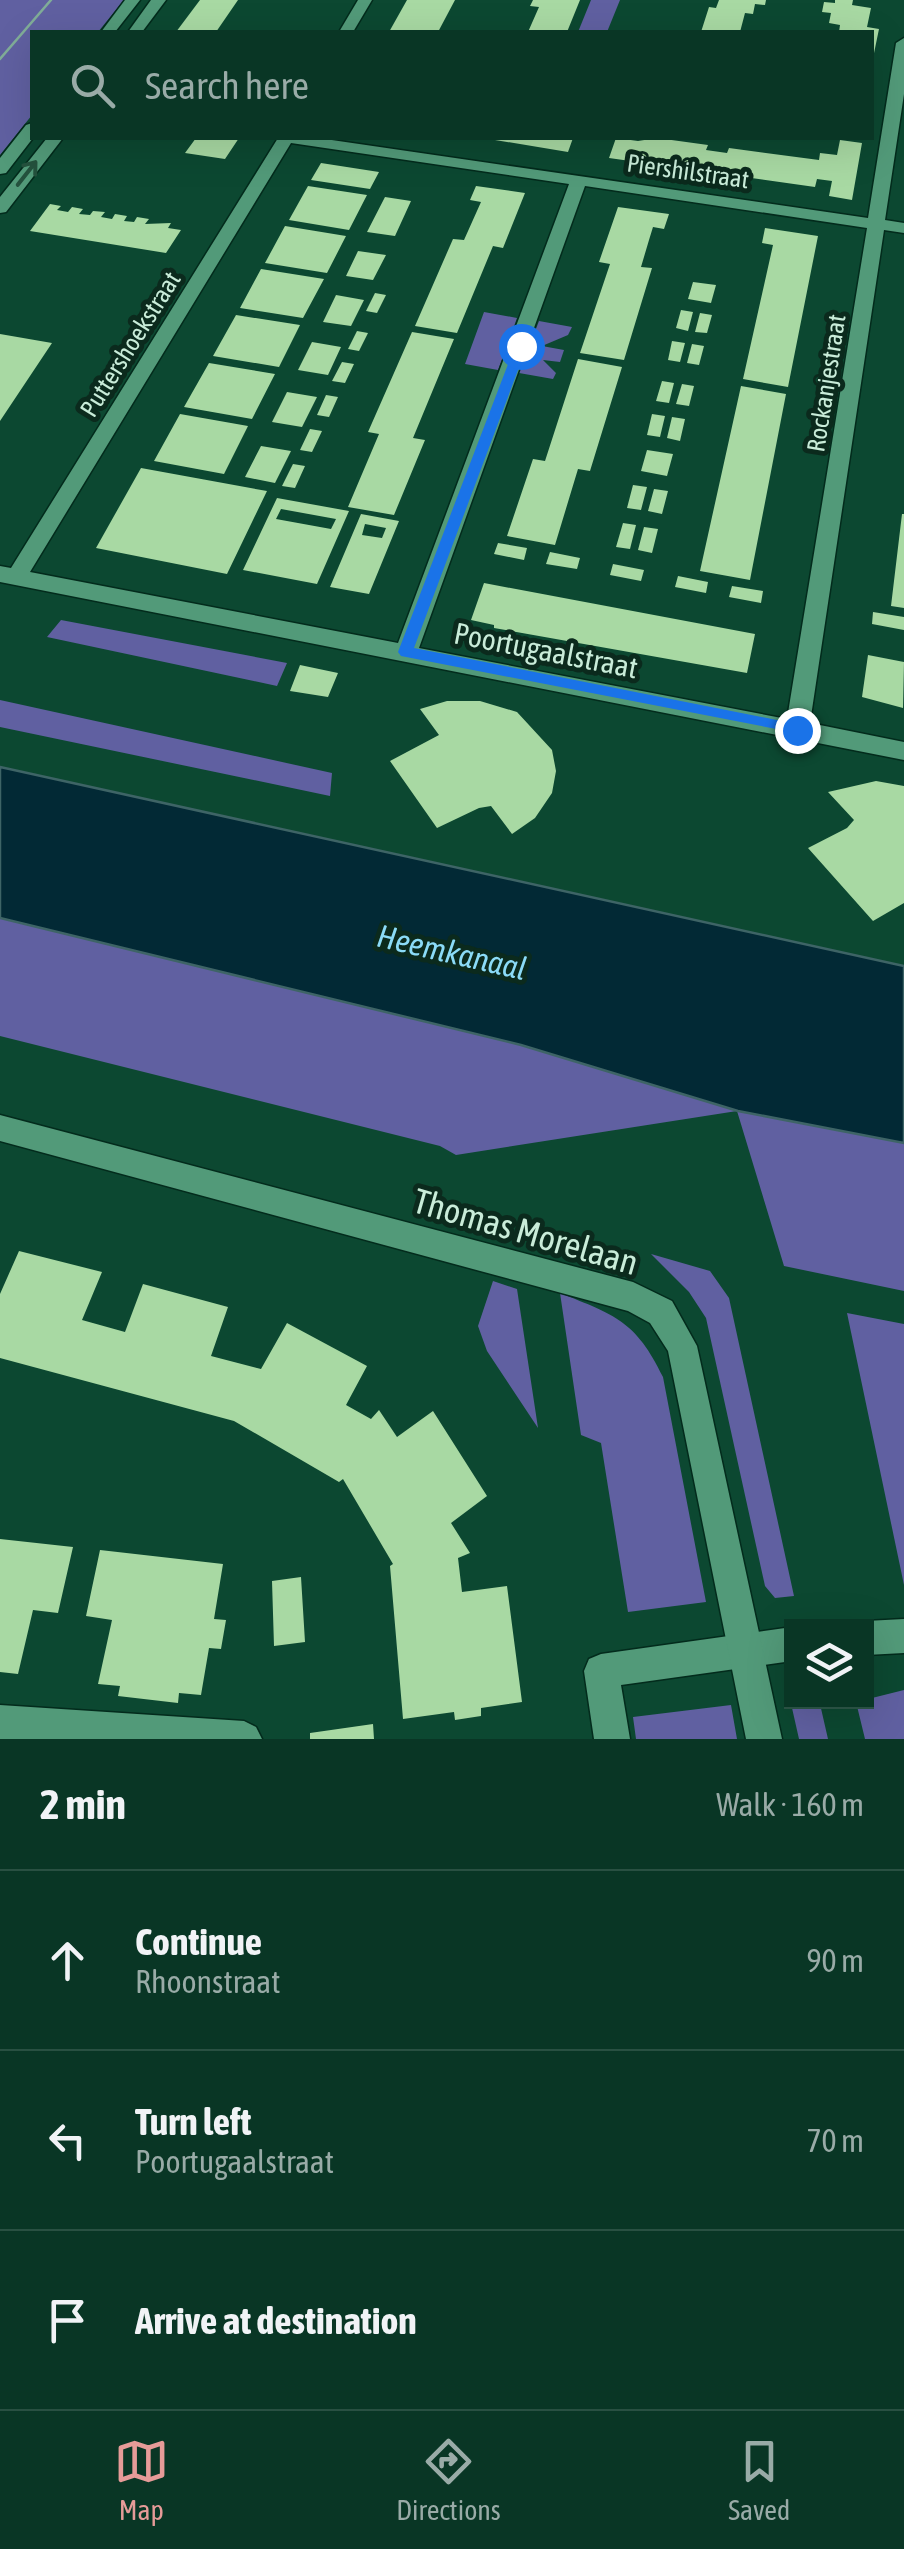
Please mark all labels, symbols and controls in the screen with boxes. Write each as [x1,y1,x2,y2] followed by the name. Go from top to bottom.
[30,30,874,140] search box
[65,58,120,113] icon: search
[145,64,309,107] text: Search here
[625,149,751,193] street label: Piershilstraat
[17,160,38,187] one-way arrow
[74,266,186,422] street label: Puttershoekstraat
[801,312,851,454] street label: Rockanjestraat
[499,324,545,370] route start
[451,616,641,684] street label: Poortugaalstraat
[775,708,821,754] route end
[374,917,530,987] water label: Heemkanaal
[409,1180,643,1282] street label: Thomas Morelaan
[784,1619,874,1709] map controls
[784,1619,874,1709] button: layers
[40,1780,126,1828] text: 2 min
[716,1786,864,1823] text: Walk · 160 m
[135,1920,262,1963] text: Continue
[40,1933,95,1988] icon: ahead
[806,1942,864,1979] text: 90 m
[135,1963,280,2000] text: Rhoonstraat
[135,2100,251,2143] text: Turn left
[40,2113,95,2168] icon: left
[806,2122,864,2159] text: 70 m
[135,2143,334,2180] text: Poortugaalstraat
[40,2293,95,2348] icon: arrive
[135,2299,417,2342] text: Arrive at destination
[114,2434,169,2526] tab: Map
[396,2434,501,2526] tab: Directions
[728,2434,790,2526] tab: Saved

